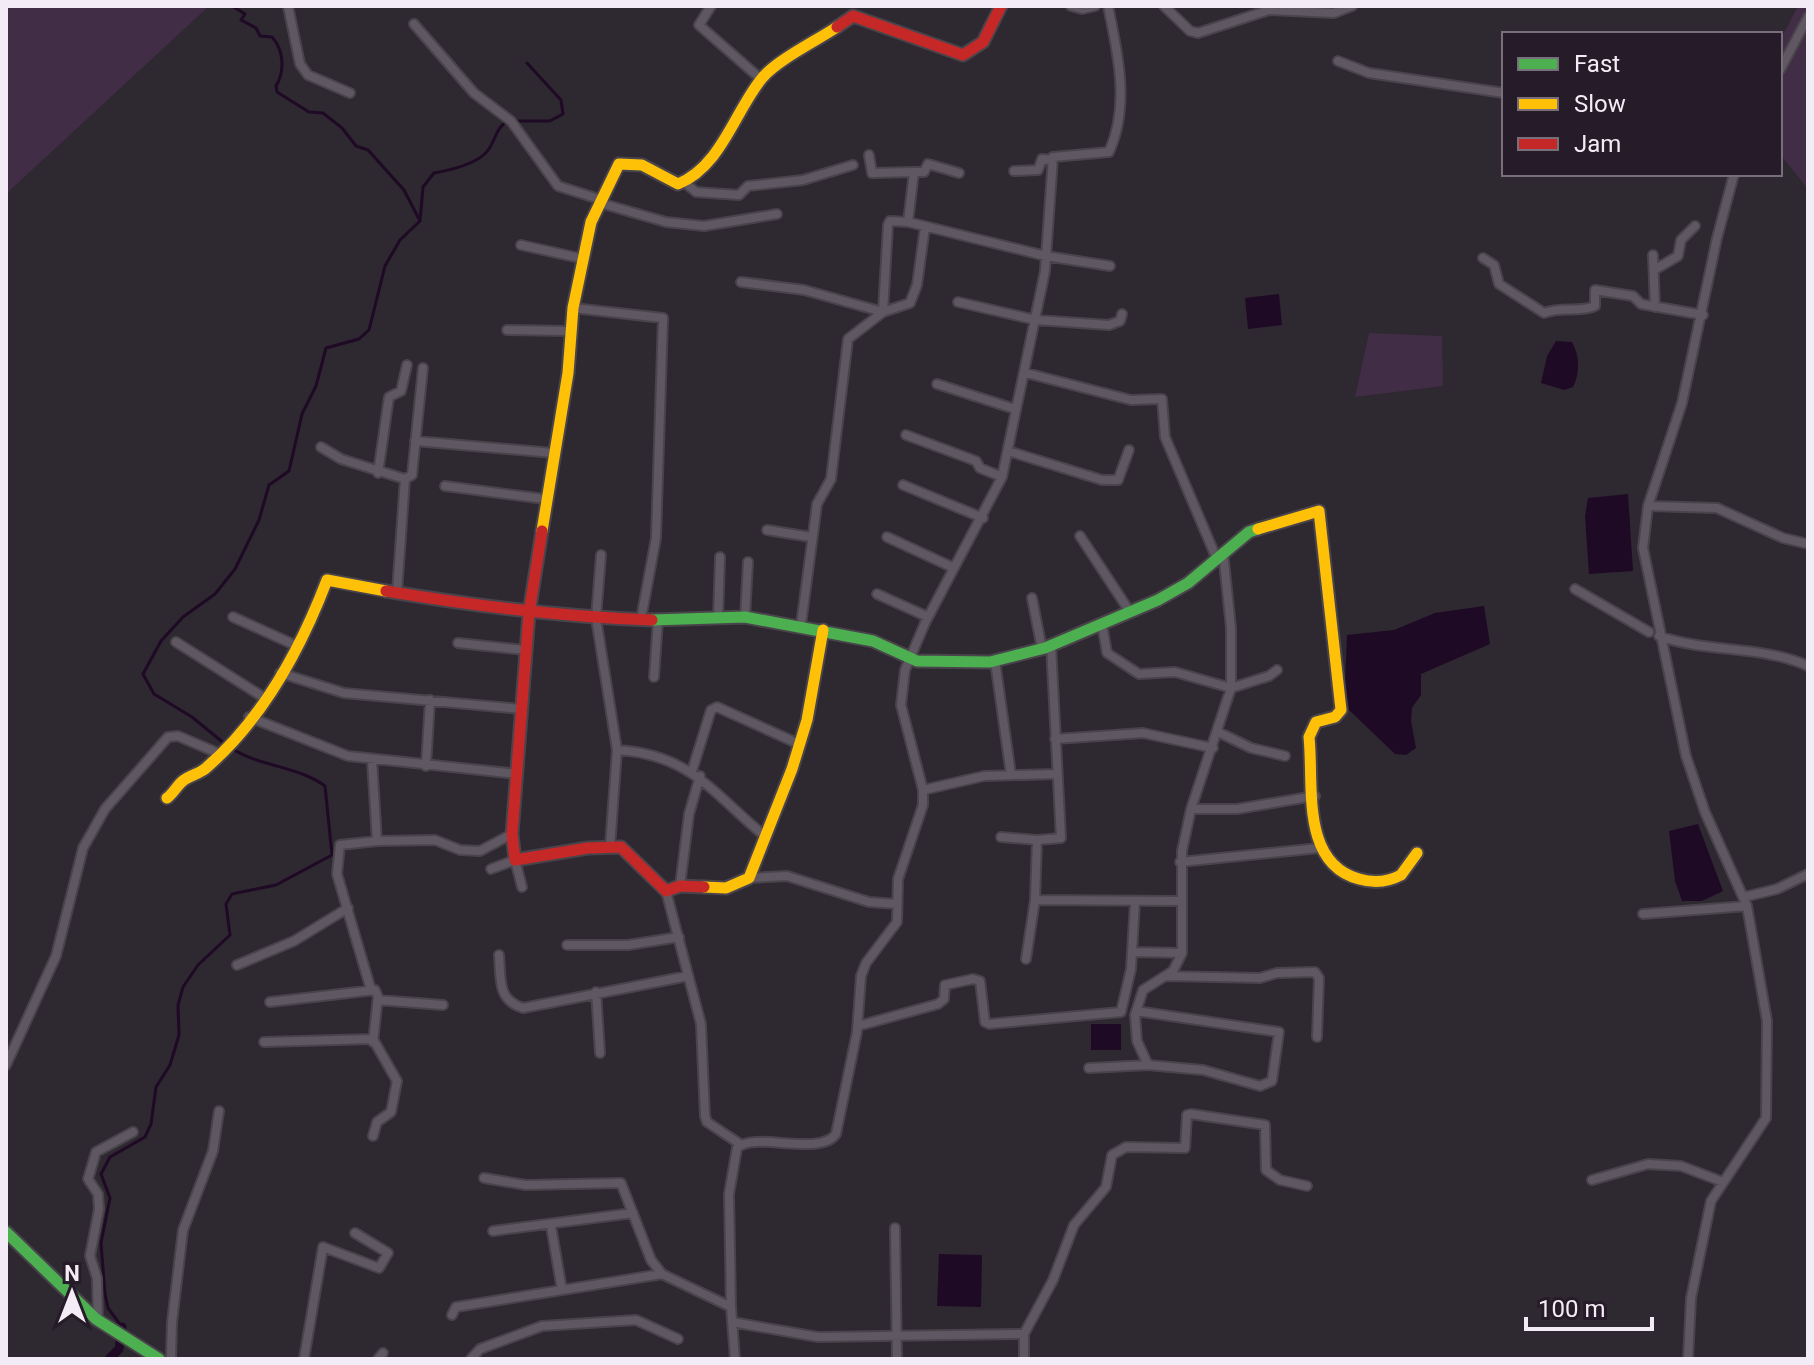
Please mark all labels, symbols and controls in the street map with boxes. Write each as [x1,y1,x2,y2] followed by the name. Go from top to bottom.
[1502,32,1782,176] legend
[1574,50,1620,78] text: Fast
[1574,90,1626,118] text: Slow
[1574,130,1621,158] text: Jam
[32,1253,112,1333] north arrow
[64,1261,80,1286] text: N
[1526,1281,1652,1331] scale bar
[1538,1295,1605,1323] text: 100 m

